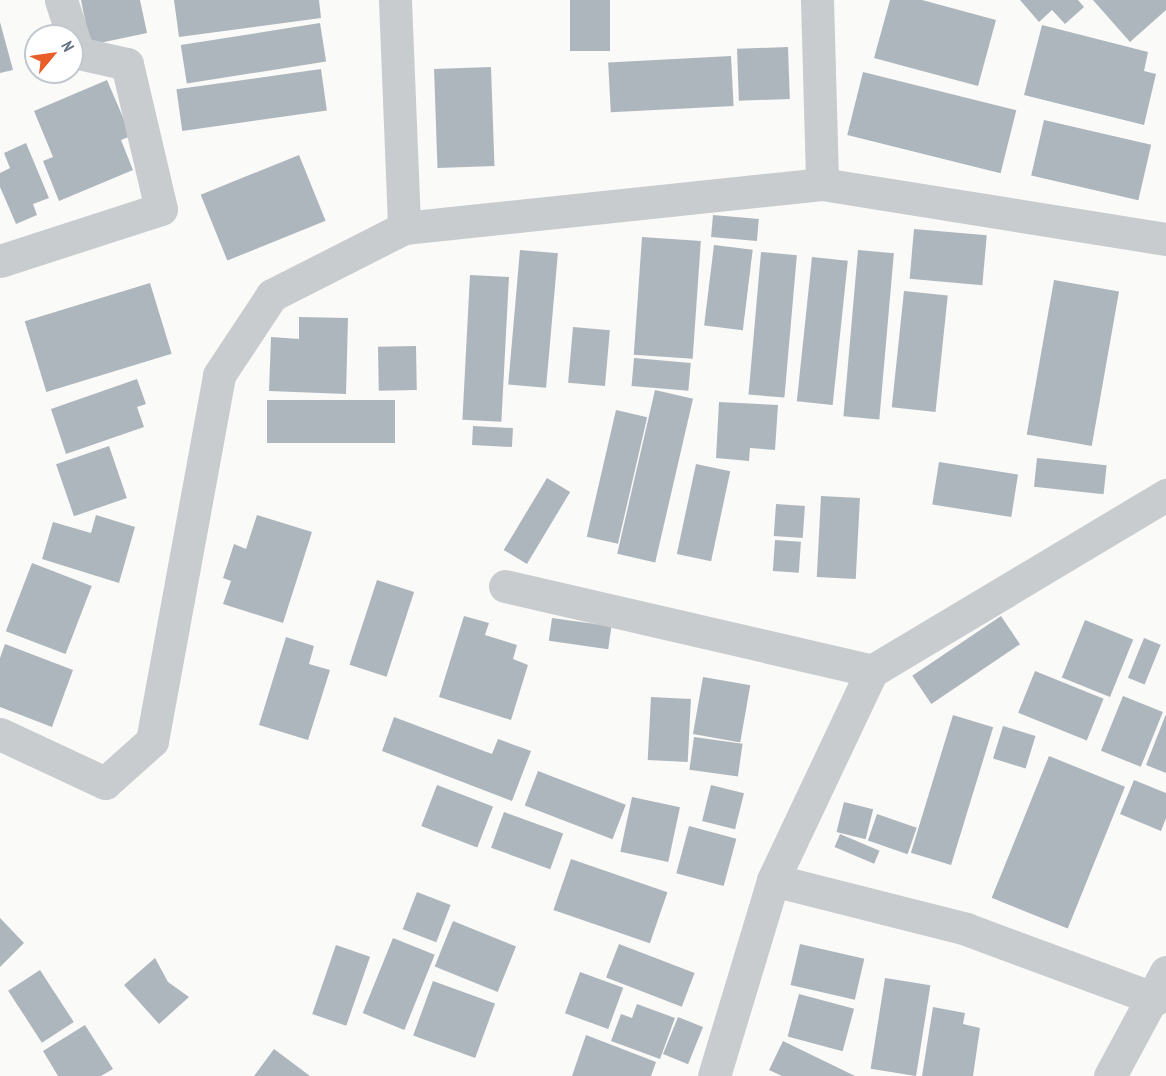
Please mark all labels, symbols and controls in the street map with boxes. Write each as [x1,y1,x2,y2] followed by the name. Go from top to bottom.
[24,24,84,84] north arrow
[57,38,79,55] text: N

